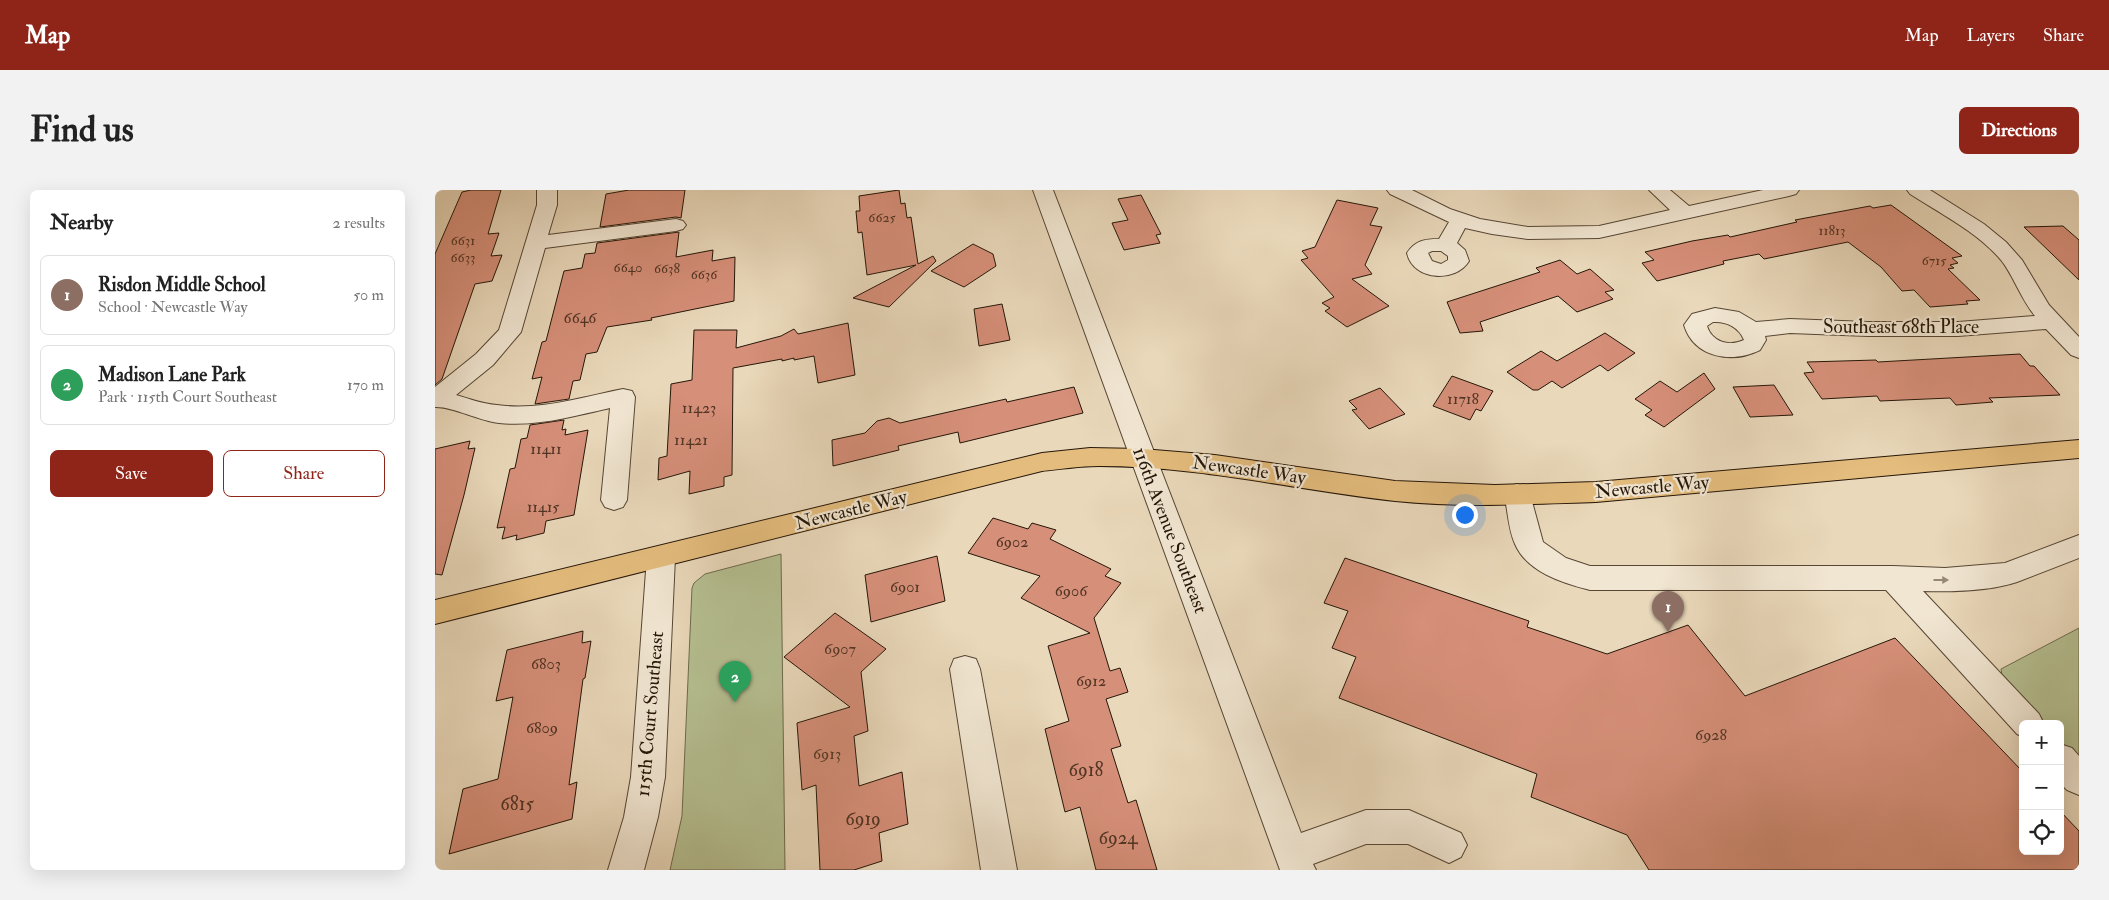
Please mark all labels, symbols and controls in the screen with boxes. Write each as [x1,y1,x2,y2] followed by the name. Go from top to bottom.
[25,20,70,51] text: Map
[1905,24,1939,47] text: Map
[1967,24,2015,47] text: Layers
[2043,24,2084,47] text: Share
[1959,107,2079,154] button: Directions
[30,108,134,152] text: Find us
[50,209,113,236] text: Nearby
[868,209,897,226] house number: 6625
[332,213,385,233] text: 2 results
[1819,222,1845,239] house number: 11813
[451,232,475,249] house number: 6631
[451,249,475,266] house number: 6633
[1922,252,1947,269] house number: 6715
[614,259,642,276] house number: 6640
[654,260,680,277] house number: 6638
[691,266,718,283] house number: 6636
[98,273,266,297] text: Risdon Middle School
[64,285,70,305] text: 1
[353,285,384,305] text: 50 m
[98,297,248,317] text: School · Newcastle Way
[564,308,597,328] house number: 6646
[1823,315,1979,339] street label: Southeast 68th Place
[98,363,246,387] text: Madison Lane Park
[63,375,71,395] text: 2
[347,375,384,395] text: 170 m
[98,387,277,407] text: Park · 115th Court Southeast
[1447,389,1479,409] house number: 11718
[682,398,716,418] house number: 11423
[674,430,708,450] house number: 11421
[530,439,562,459] house number: 11411
[1127,443,1213,617] street label: 116th Avenue Southeast
[50,450,213,497] button: Save
[223,450,385,497] button: Share
[1191,450,1308,490] street label: Newcastle Way
[1594,470,1711,504] street label: Newcastle Way
[792,484,910,536] street label: Newcastle Way
[527,497,559,517] house number: 11415
[1452,502,1478,528] your location
[996,532,1028,552] house number: 6902
[1934,576,1950,584] one-way arrow
[890,577,920,597] house number: 6901
[1055,581,1088,601] house number: 6906
[1652,591,1684,632] pin: 1
[631,630,669,798] street label: 115th Court Southeast
[824,639,857,659] house number: 6907
[531,654,561,674] house number: 6803
[719,661,751,702] pin: 2
[1076,671,1106,691] house number: 6912
[526,718,558,738] house number: 6809
[2019,720,2064,855] map controls
[2019,720,2064,765] button: +
[1695,725,1727,745] house number: 6928
[813,744,841,764] house number: 6913
[1069,758,1104,782] house number: 6918
[2019,765,2064,810] button: −
[500,792,534,816] house number: 6815
[845,807,881,831] house number: 6919
[2019,810,2064,855] button: locate
[1098,826,1138,850] house number: 6924

